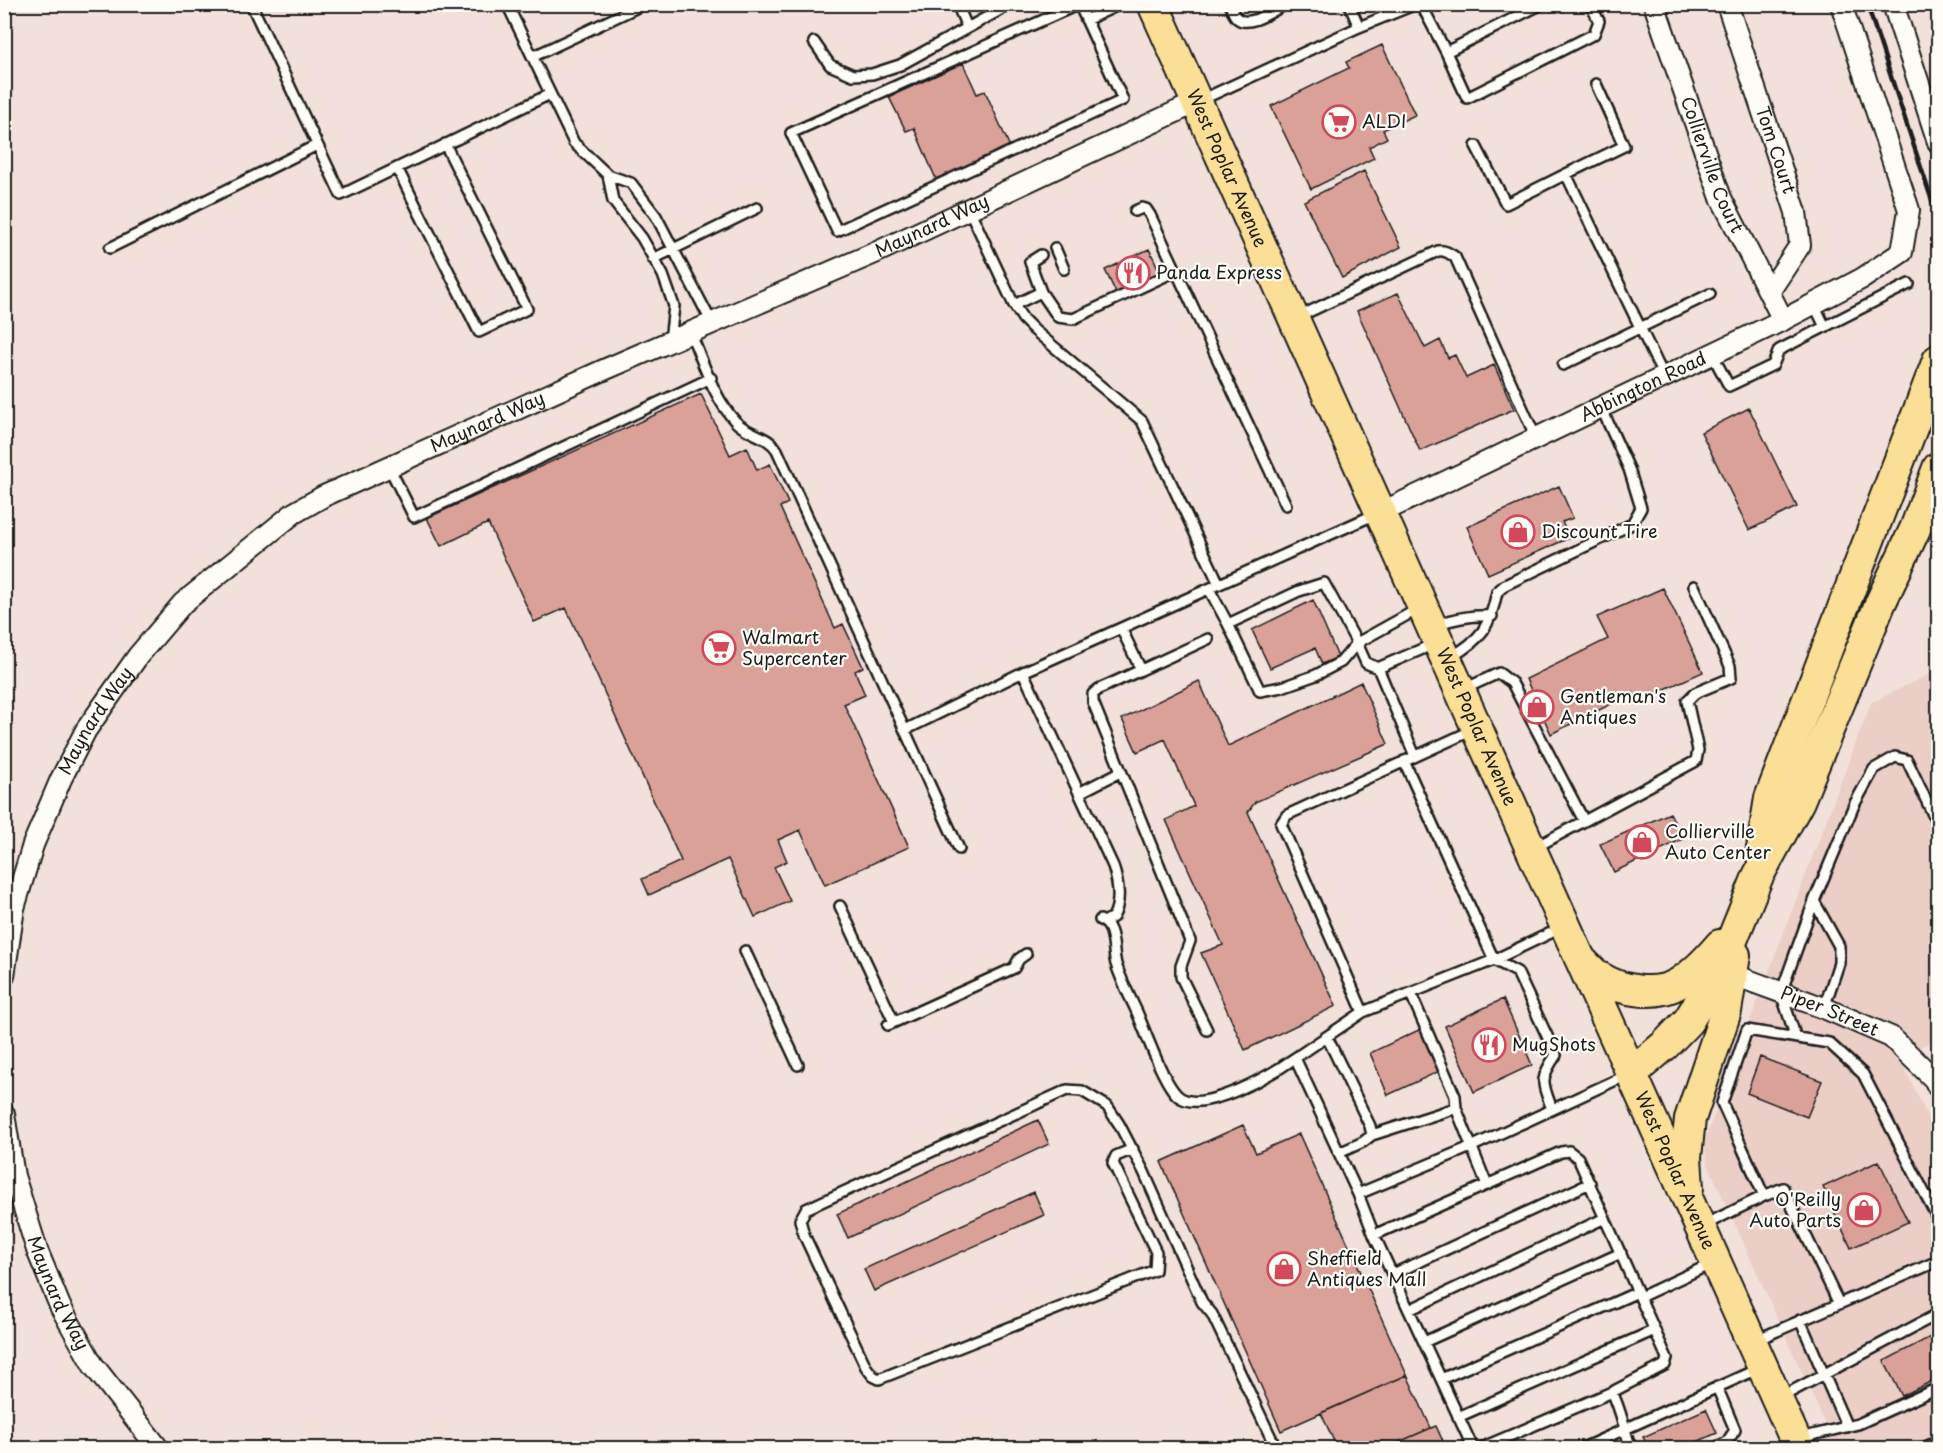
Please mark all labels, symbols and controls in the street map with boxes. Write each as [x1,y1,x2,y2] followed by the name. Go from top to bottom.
[1181,84,1275,251] street label: West Poplar Avenue
[1675,92,1752,237] street label: Collierville Court
[1750,102,1804,197] street label: Tom Court
[1321,104,1357,140] supermarket icon: ALDI
[1362,107,1407,134] place label: ALDI
[870,186,993,263] street label: Maynard Way
[1115,255,1151,291] restaurant icon: Panda Express
[1156,258,1282,285] place label: Panda Express
[1575,344,1710,427] street label: Abbington Road
[425,383,549,459] street label: Maynard Way
[1500,514,1536,550] shop icon: Discount Tire
[1541,517,1658,544] place label: Discount Tire
[742,623,847,671] place label: Walmart Supercenter
[701,630,737,666] supermarket icon: Walmart Supercenter
[1431,643,1525,810] street label: West Poplar Avenue
[50,661,139,779] street label: Maynard Way
[1560,682,1666,730] place label: Gentleman's Antiques
[1519,689,1555,725] shop icon: Gentleman's Antiques
[1665,817,1771,865] place label: Collierville Auto Center
[1624,824,1660,860] shop icon: Collierville Auto Center
[1777,978,1883,1042] street label: Piper Street
[1471,1027,1507,1063] restaurant icon: MugShots
[1512,1030,1596,1057] place label: MugShots
[1629,1087,1724,1254] street label: West Poplar Avenue
[1749,1185,1841,1233] place label: O'Reilly Auto Parts
[1846,1192,1882,1228] shop icon: O'Reilly Auto Parts
[21,1232,97,1354] street label: Maynard Way
[1307,1244,1426,1292] place label: Sheffield Antiques Mall
[1266,1251,1302,1287] shop icon: Sheffield Antiques Mall

